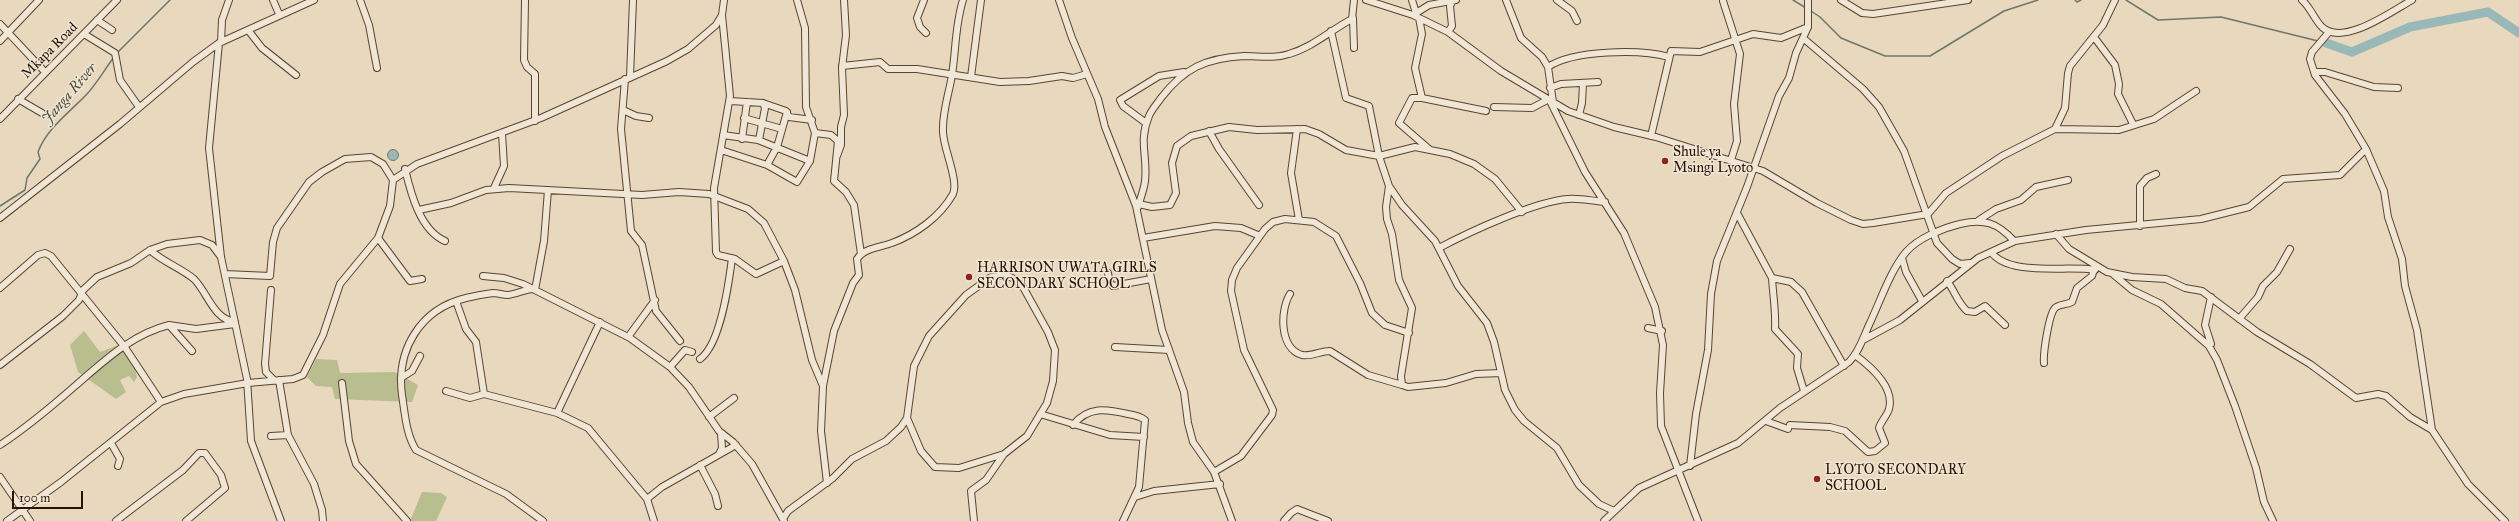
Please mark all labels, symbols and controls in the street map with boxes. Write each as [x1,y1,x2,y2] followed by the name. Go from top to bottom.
[18,19,82,83] street label: Mkapa Road
[39,60,101,128] water label: Janga River
[1673,145,1753,178] place label: Shule ya Msingi Lyoto
[1660,156,1670,166] marker: Shule ya Msingi Lyoto
[977,261,1157,294] place label: HARRISON UWATA GIRLS SECONDARY SCHOOL
[964,272,974,282] marker: HARRISON UWATA GIRLS SECONDARY SCHOOL
[1825,463,1966,496] place label: LYOTO SECONDARY SCHOOL
[1812,474,1822,484] marker: LYOTO SECONDARY SCHOOL
[14,483,85,509] scale bar
[19,491,50,505] text: 100 m

